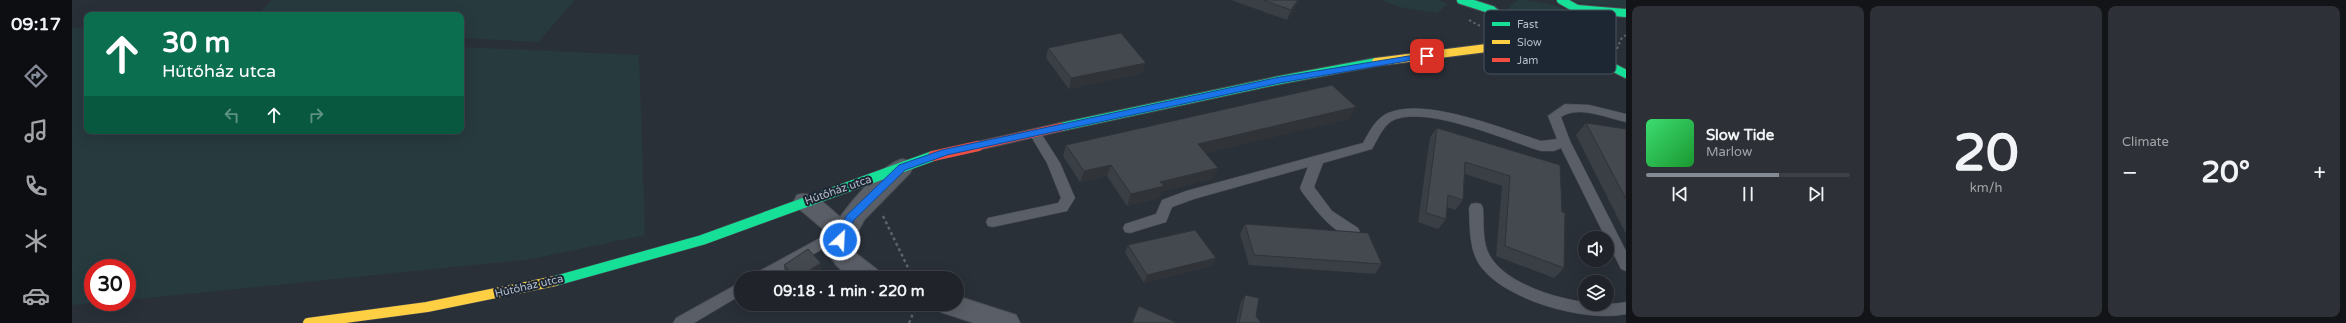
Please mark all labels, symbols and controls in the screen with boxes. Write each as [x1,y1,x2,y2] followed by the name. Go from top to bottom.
[1484,10,1616,74] legend
[11,13,61,35] text: 09:17
[1517,18,1538,31] text: Fast
[162,26,230,60] text: 30 m
[96,28,148,80] icon: ahead
[1517,36,1542,49] text: Slow
[1410,39,1444,73] pin
[1416,45,1438,67] icon: arrive
[1517,54,1538,67] text: Jam
[162,60,276,82] text: Hűtőház utca
[22,62,50,90] icon: directions
[221,104,243,126] icon: left
[263,104,285,126] icon: ahead
[305,104,327,126] icon: right
[22,117,50,145] icon: music
[1953,122,2019,185] text: 20
[1706,126,1774,144] text: Slow Tide
[2122,134,2169,150] text: Climate
[1706,144,1752,160] text: Marlow
[2201,154,2250,191] text: 20°
[2122,160,2138,186] text: −
[2314,160,2326,186] text: +
[22,172,50,200] icon: phone
[803,172,873,208] street label: Hűtőház utca
[1970,180,2002,196] text: km/h
[1669,183,1691,205] icon: previous
[1737,183,1759,205] icon: pause
[1805,183,1827,205] icon: next
[819,219,861,261] position arrow
[22,227,50,255] icon: climate
[1578,231,1614,311] map controls
[1578,231,1614,267] button: sound
[84,259,136,311] speed limit sign: 30
[494,272,564,300] street label: Hűtőház utca
[1578,275,1614,311] button: layers
[22,282,50,310] icon: car
[774,282,924,300] text: 09:18 · 1 min · 220 m

